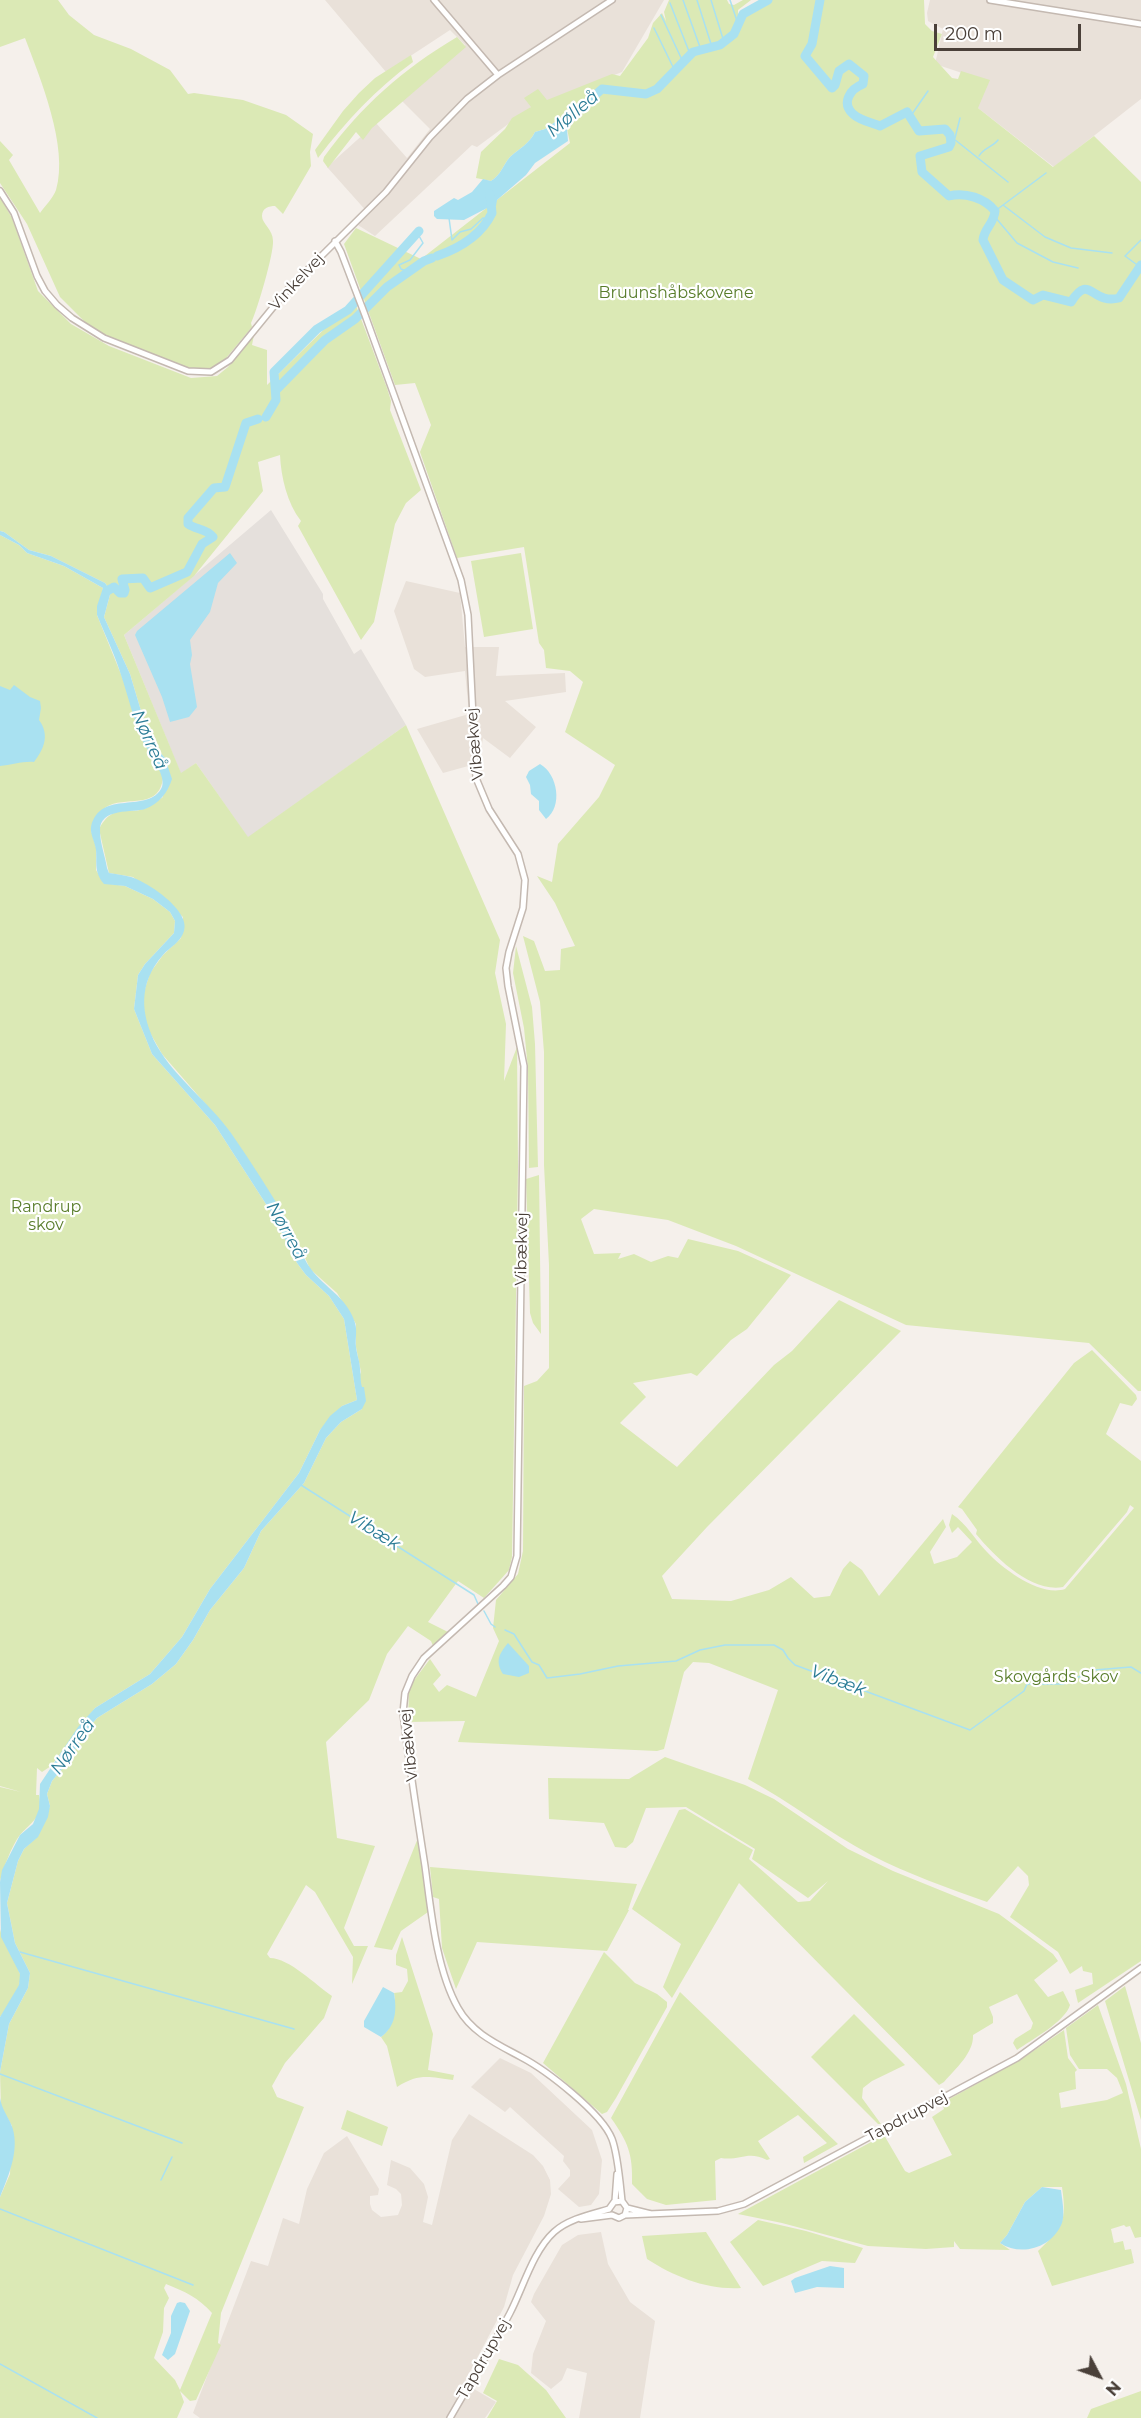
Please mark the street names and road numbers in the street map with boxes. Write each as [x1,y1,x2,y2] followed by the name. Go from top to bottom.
[266,249,328,315] street label: Vinkelvej
[462,707,488,781] street label: Vibækvej
[512,1212,532,1286] street label: Vibækvej
[396,1708,422,1782] street label: Vibækvej
[863,2087,951,2147] street label: Tapdrupvej
[453,2315,515,2403] street label: Tapdrupvej

